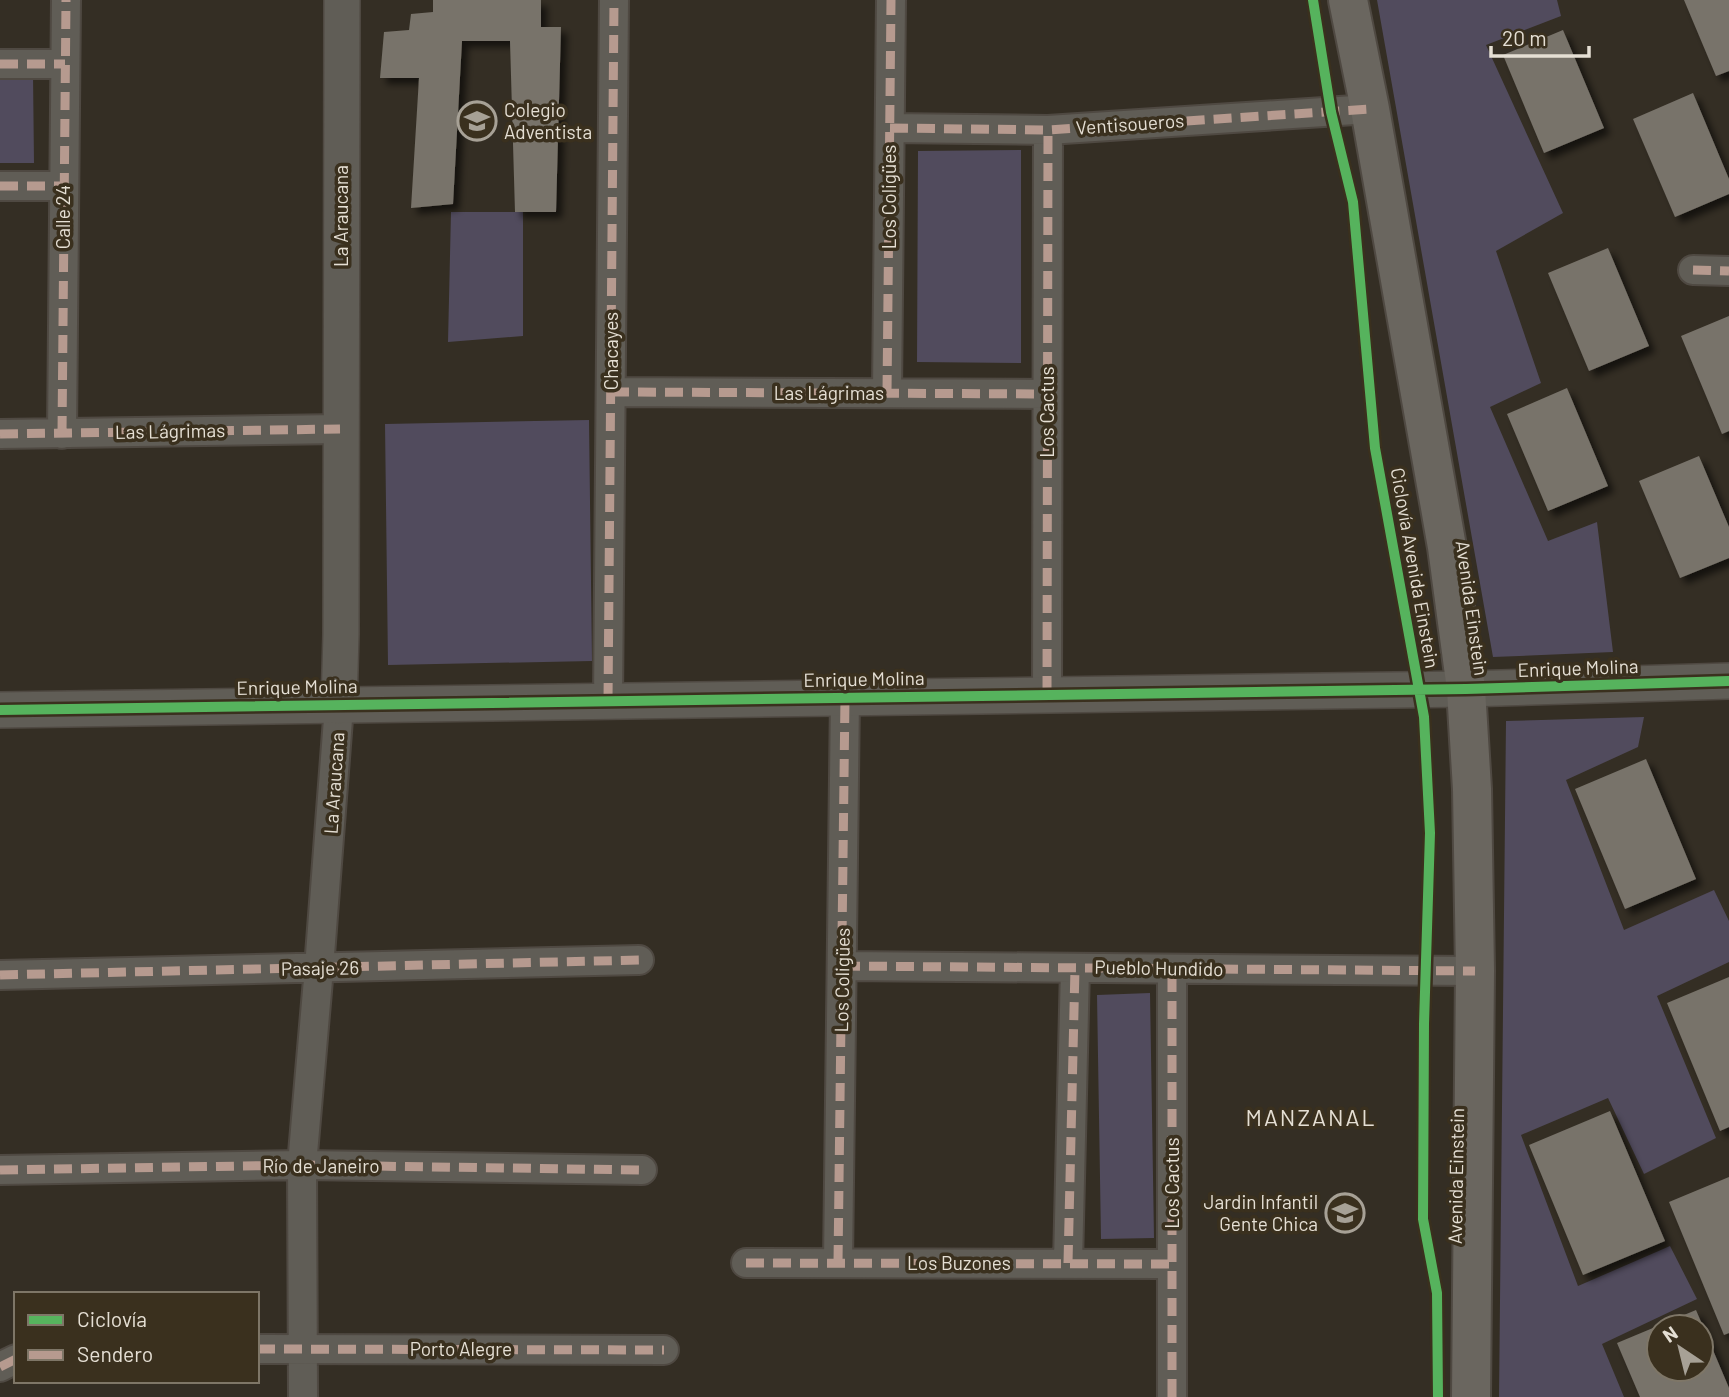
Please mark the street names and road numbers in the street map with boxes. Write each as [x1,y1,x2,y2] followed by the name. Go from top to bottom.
[1075,108,1185,139] street label: Ventisoueros
[877,145,900,249] street label: Los Coligües
[329,165,352,267] street label: La Araucana
[51,185,74,249] street label: Calle 24
[599,312,622,390] street label: Chacayes
[1035,366,1058,458] street label: Los Cactus
[774,381,884,404] street label: Las Lágrimas
[115,418,225,443] street label: Las Lágrimas
[1386,466,1444,670] street label: Ciclovía Avenida Einstein
[1452,539,1493,677] street label: Avenida Einstein
[1517,654,1639,681] street label: Enrique Molina
[803,666,925,691] street label: Enrique Molina
[236,674,358,699] street label: Enrique Molina
[318,731,349,835] street label: La Araucana
[829,927,854,1033] street label: Los Coligües
[281,955,359,980] street label: Pasaje 26
[1094,955,1224,980] street label: Pueblo Hundido
[1443,1108,1468,1244] street label: Avenida Einstein
[1160,1137,1183,1229] street label: Los Cactus
[262,1154,380,1177] street label: Río de Janeiro
[907,1251,1011,1274] street label: Los Buzones
[410,1337,512,1360] street label: Porto Alegre

